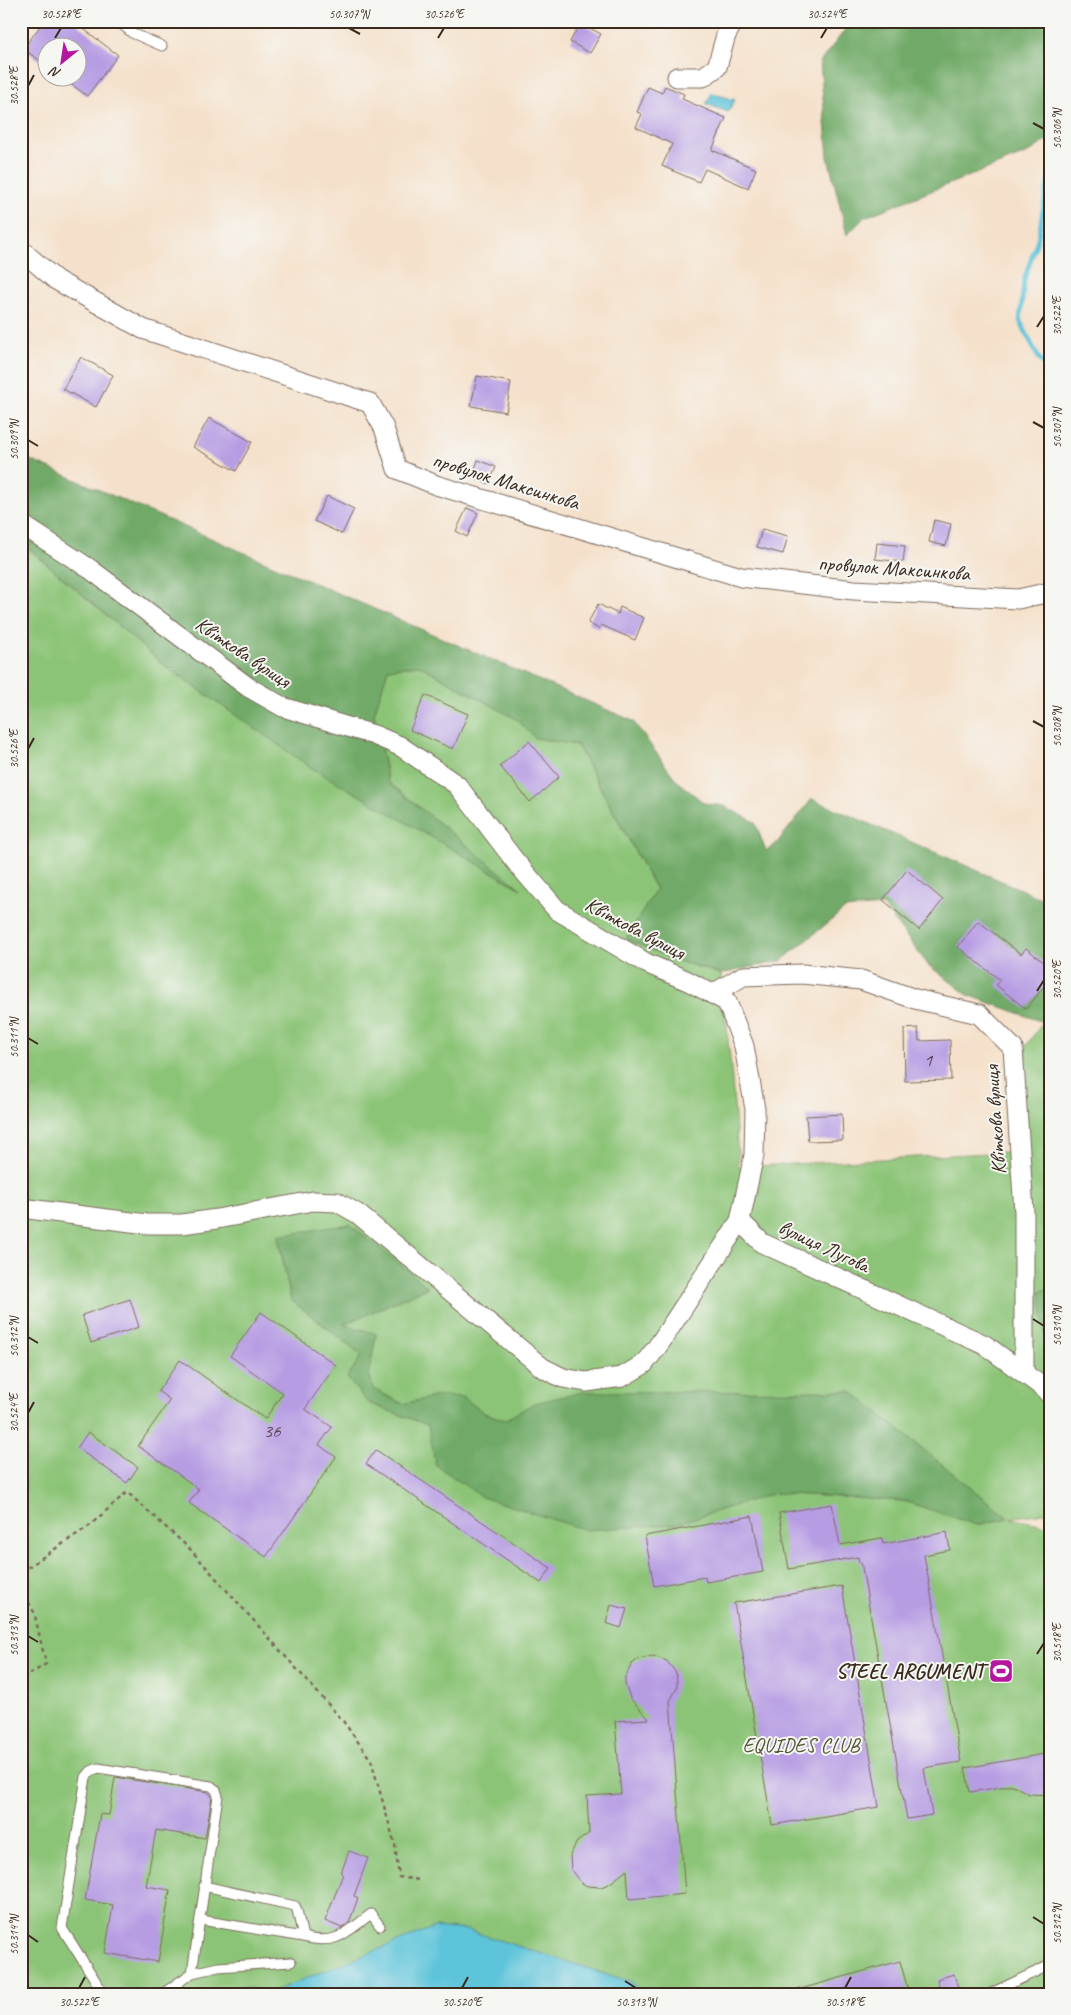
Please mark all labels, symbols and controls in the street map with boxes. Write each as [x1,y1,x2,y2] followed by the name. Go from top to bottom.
[41,6,82,22] text: 30.528°E
[329,6,371,22] text: 50.307°N
[424,6,465,22] text: 30.526°E
[807,6,848,22] text: 30.524°E
[38,38,88,88] north arrow
[46,62,64,82] text: N
[6,65,22,106] text: 30.528°E
[1049,107,1065,149] text: 50.306°N
[1049,295,1065,336] text: 30.522°E
[1049,406,1065,448] text: 50.307°N
[6,418,22,460] text: 50.309°N
[429,446,584,516] street label: провулок Максинкова
[817,550,973,586] street label: провулок Максинкова
[190,611,297,694] street label: Квіткова вулиця
[1049,705,1065,747] text: 50.308°N
[6,728,22,769] text: 30.526°E
[581,891,691,966] street label: Квіткова вулиця
[1049,959,1065,1000] text: 30.520°E
[6,1016,22,1058] text: 50.311°N
[924,1048,934,1072] house number: 1
[978,1063,1012,1175] street label: Квіткова вулиця
[774,1214,876,1279] street label: вулиця Лугова
[1049,1304,1065,1346] text: 50.310°N
[6,1315,22,1357] text: 50.312°N
[6,1392,22,1433] text: 30.524°E
[263,1419,282,1443] house number: 36
[6,1614,22,1656] text: 50.313°N
[1049,1622,1065,1663] text: 30.518°E
[836,1658,989,1684] place label: STEEL ARGUMENT
[988,1658,1014,1684] sports icon: STEEL ARGUMENT
[742,1732,862,1758] park label: EQUIDES CLUB
[1049,1902,1065,1944] text: 50.312°N
[6,1913,22,1955] text: 50.314°N
[59,1994,100,2010] text: 30.522°E
[442,1994,483,2010] text: 30.520°E
[616,1994,658,2010] text: 50.313°N
[825,1994,866,2010] text: 30.518°E

